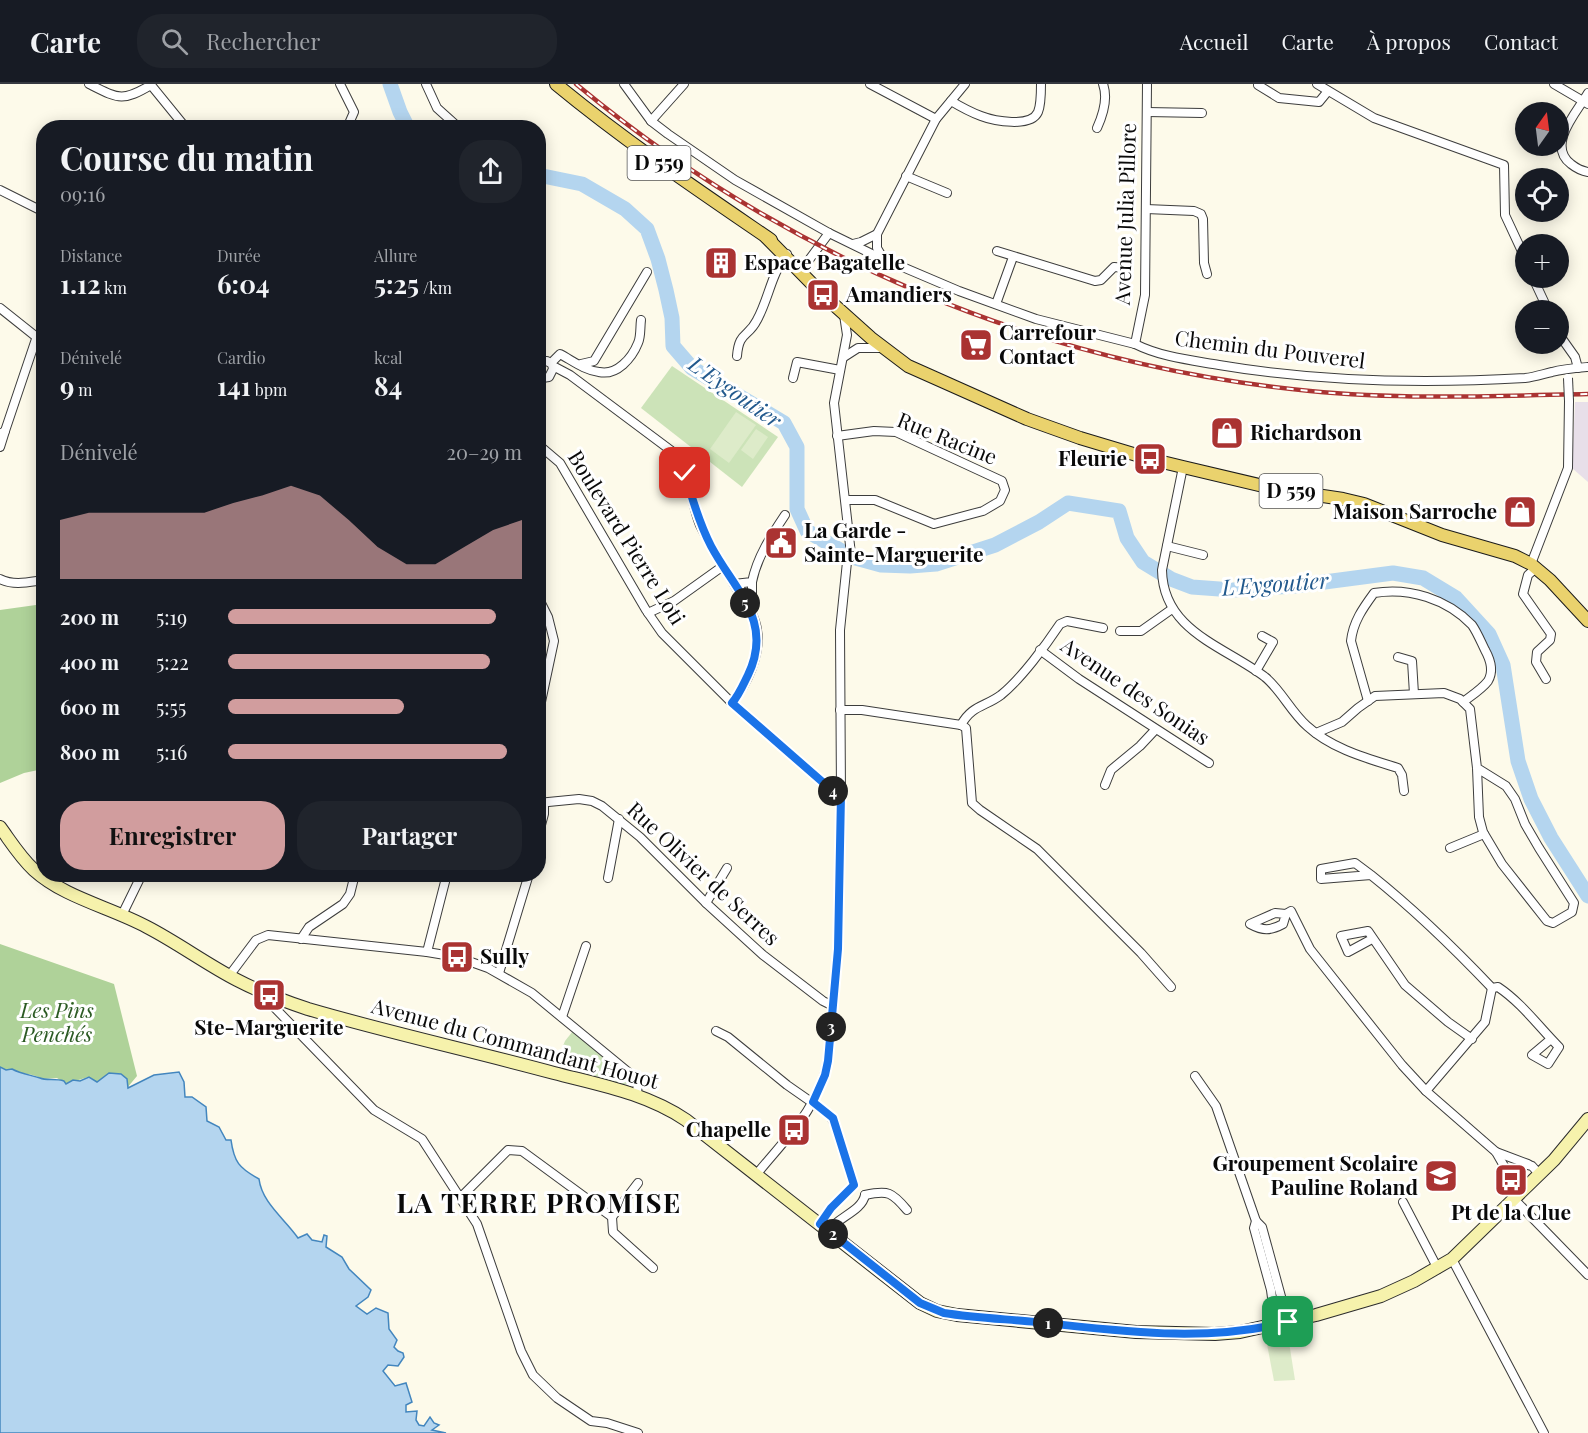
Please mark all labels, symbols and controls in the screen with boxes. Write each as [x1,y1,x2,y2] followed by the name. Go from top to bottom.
[137,14,557,68] search box
[30,23,101,60] text: Carte
[158,25,191,58] icon: search
[206,26,320,56] text: Rechercher
[1180,27,1248,55] text: Accueil
[1281,27,1334,55] text: Carte
[1367,27,1451,55] text: À propos
[1484,27,1558,55] text: Contact
[1515,102,1569,156] north arrow
[1515,102,1569,354] map controls
[1107,122,1141,306] street label: Avenue Julia Pillore
[60,135,314,179] text: Course du matin
[459,140,522,203] button: share
[628,146,690,180] road number: D 559
[1515,168,1569,222] button: locate
[60,180,105,207] text: 09:16
[1515,234,1569,288] button: +
[60,245,122,266] text: Distance
[217,245,261,266] text: Durée
[374,245,417,266] text: Allure
[703,245,739,281] building icon: Espace Bagatelle
[744,247,905,275] place label: Espace Bagatelle
[60,266,101,301] text: 1.12
[217,266,269,301] text: 6:04
[374,266,419,301] text: 5:25
[101,277,127,298] text: km
[419,277,452,298] text: /km
[805,277,841,313] bus stop icon: Amandiers
[845,279,952,307] place label: Amandiers
[1515,300,1569,354] button: −
[999,317,1096,369] place label: Carrefour Contact
[1173,322,1367,374] street label: Chemin du Pouverel
[958,327,994,363] supermarket icon: Carrefour Contact
[60,347,122,368] text: Dénivelé
[217,347,266,368] text: Cardio
[374,347,403,368] text: kcal
[682,348,788,434] water label: L'Eygoutier
[60,368,74,403] text: 9
[217,368,251,403] text: 141
[374,368,402,403] text: 84
[74,379,93,400] text: m
[251,379,287,400] text: bpm
[894,404,1002,470] street label: Rue Racine
[1209,415,1245,451] shop icon: Richardson
[1250,417,1362,445] place label: Richardson
[60,438,138,465] text: Dénivelé
[447,438,522,465] text: 20–29 m
[1132,441,1168,477] bus stop icon: Fleurie
[1058,443,1127,471] place label: Fleurie
[563,444,693,629] street label: Boulevard Pierre Loti
[659,447,710,498] pin
[668,456,701,489] icon: check
[1260,474,1322,508] road number: D 559
[1502,494,1538,530] shop icon: Maison Sarroche
[1333,496,1497,524] place label: Maison Sarroche
[804,515,984,567] place label: La Garde - Sainte-Marguerite
[763,525,799,561] public building icon: La Garde - Sainte-Marguerite
[1220,564,1330,602] water label: L'Eygoutier
[730,588,760,618] pin: 5
[741,592,749,613] text: 5
[60,603,119,630] text: 200 m
[156,603,187,630] text: 5:19
[1056,630,1216,750] street label: Avenue des Sonias
[60,648,119,675] text: 400 m
[156,648,189,675] text: 5:22
[60,693,120,720] text: 600 m
[156,693,186,720] text: 5:55
[60,738,120,765] text: 800 m
[156,738,187,765] text: 5:16
[818,776,848,806] pin: 4
[829,780,837,801] text: 4
[622,795,787,951] street label: Rue Olivier de Serres
[60,801,285,870] button: Enregistrer
[297,801,522,870] button: Partager
[439,939,475,975] bus stop icon: Sully
[480,941,529,969] place label: Sully
[251,977,287,1013] bus stop icon: Ste-Marguerite
[368,990,663,1094] street label: Avenue du Commandant Houot
[19,995,94,1047] park label: Les Pins Penchés
[194,1012,344,1040] place label: Ste-Marguerite
[816,1012,846,1042] pin: 3
[827,1016,835,1037] text: 3
[776,1112,812,1148] bus stop icon: Chapelle
[686,1114,771,1142] place label: Chapelle
[1212,1148,1418,1200] place label: Groupement Scolaire Pauline Roland
[1423,1158,1459,1194] school or university icon: Groupement Scolaire Pauline Roland
[1493,1162,1529,1198] bus stop icon: Pt de la Clue
[396,1184,682,1220] district label: LA TERRE PROMISE
[1451,1197,1571,1225] place label: Pt de la Clue
[818,1219,848,1249] pin: 2
[829,1223,837,1244] text: 2
[1262,1296,1313,1347] pin
[1271,1305,1304,1338] icon: arrive
[1033,1308,1063,1338] pin: 1
[1045,1312,1051,1333] text: 1

